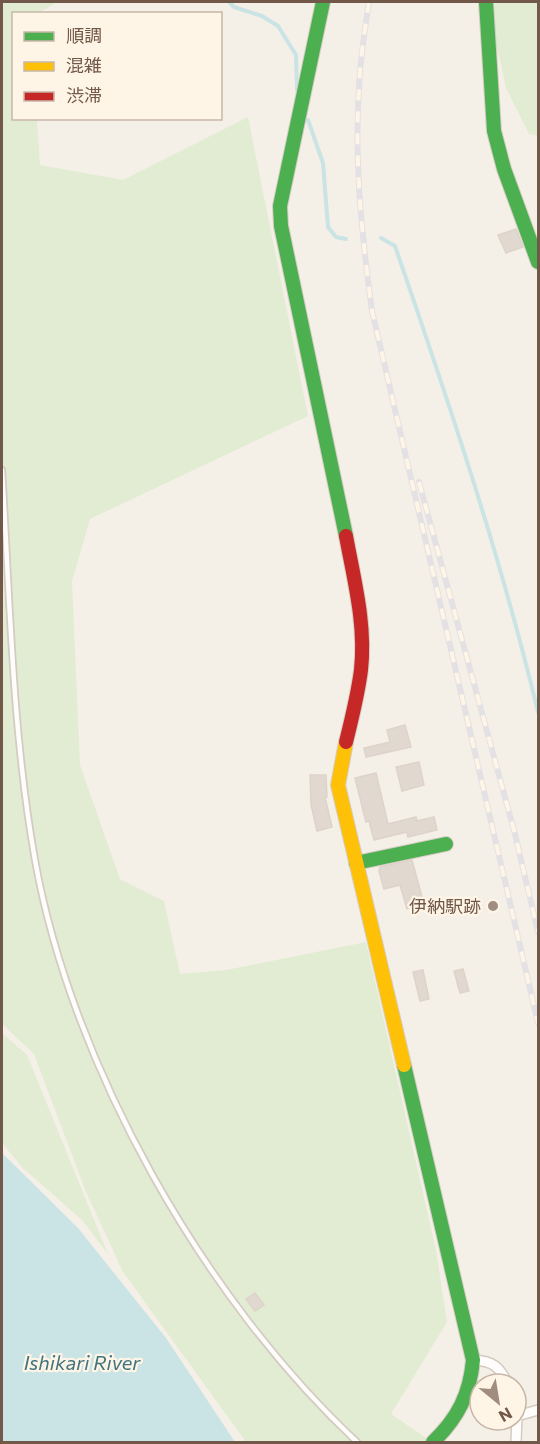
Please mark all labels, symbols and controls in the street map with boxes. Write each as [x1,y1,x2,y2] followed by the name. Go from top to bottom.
[12,12,222,120] legend
[66,24,102,46] text: 順調
[66,54,102,76] text: 混雑
[66,84,102,106] text: 渋滞
[409,895,481,917] place label: 伊納駅跡
[486,899,500,913] marker: 伊納駅跡
[24,1350,141,1374] water label: Ishikari River
[468,1372,528,1432] north arrow
[496,1404,516,1427] text: N

